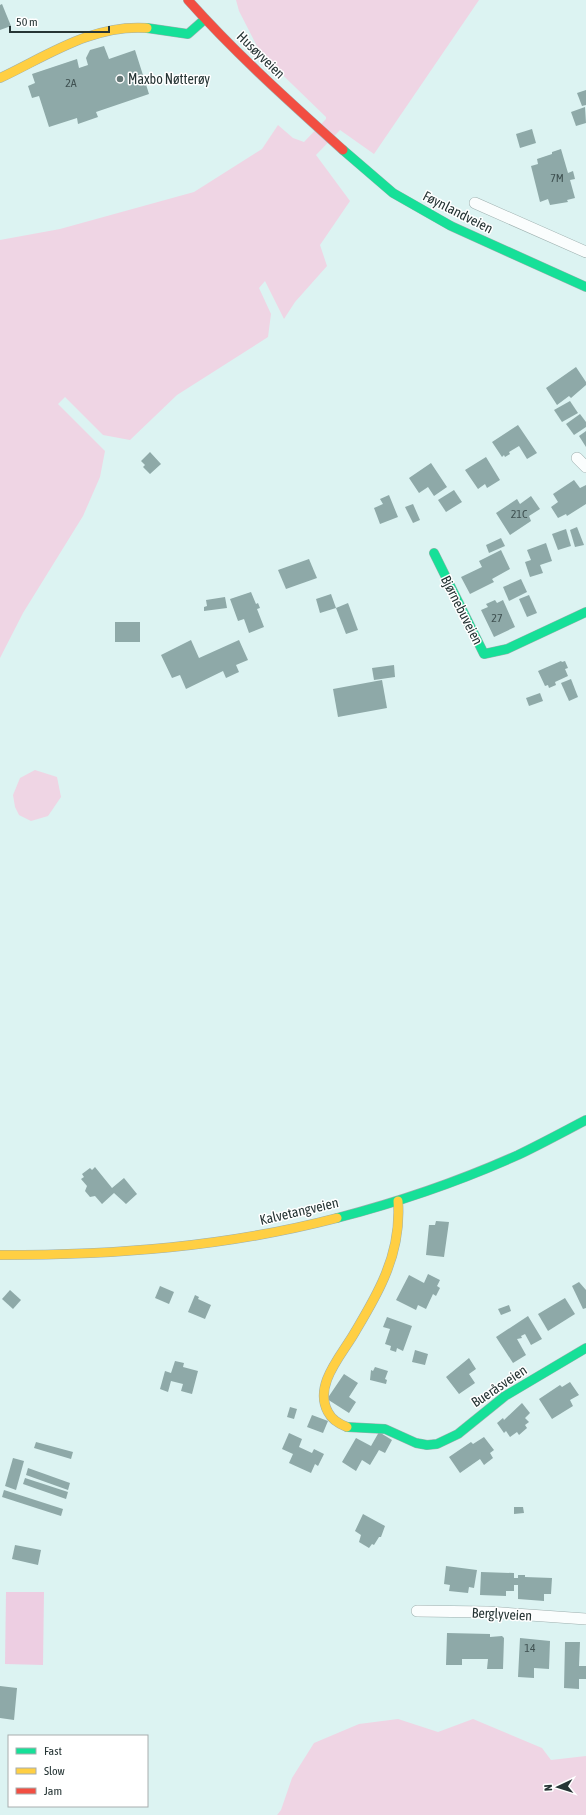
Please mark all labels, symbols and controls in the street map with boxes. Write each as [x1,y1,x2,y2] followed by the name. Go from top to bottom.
[10,8,109,34] scale bar
[16,15,38,29] text: 50 m
[234,28,288,82] street label: Husøyveien
[128,71,210,87] place label: Maxbo Nøtterøy
[115,74,125,84] marker: Maxbo Nøtterøy
[65,76,77,90] house number: 2A
[550,171,564,185] house number: 7M
[420,188,496,236] street label: Føynlandveien
[511,507,528,521] house number: 21C
[438,573,486,647] street label: Bjørnebuveien
[491,611,503,625] house number: 27
[258,1194,340,1228] street label: Kalvetangveien
[468,1362,530,1410] street label: Bueråsveien
[471,1604,533,1624] street label: Berglyveien
[524,1641,536,1655] house number: 14
[8,1735,148,1807] legend
[44,1744,62,1758] text: Fast
[44,1764,65,1778] text: Slow
[538,1767,578,1807] north arrow
[44,1784,62,1798] text: Jam
[542,1784,554,1791] text: N

